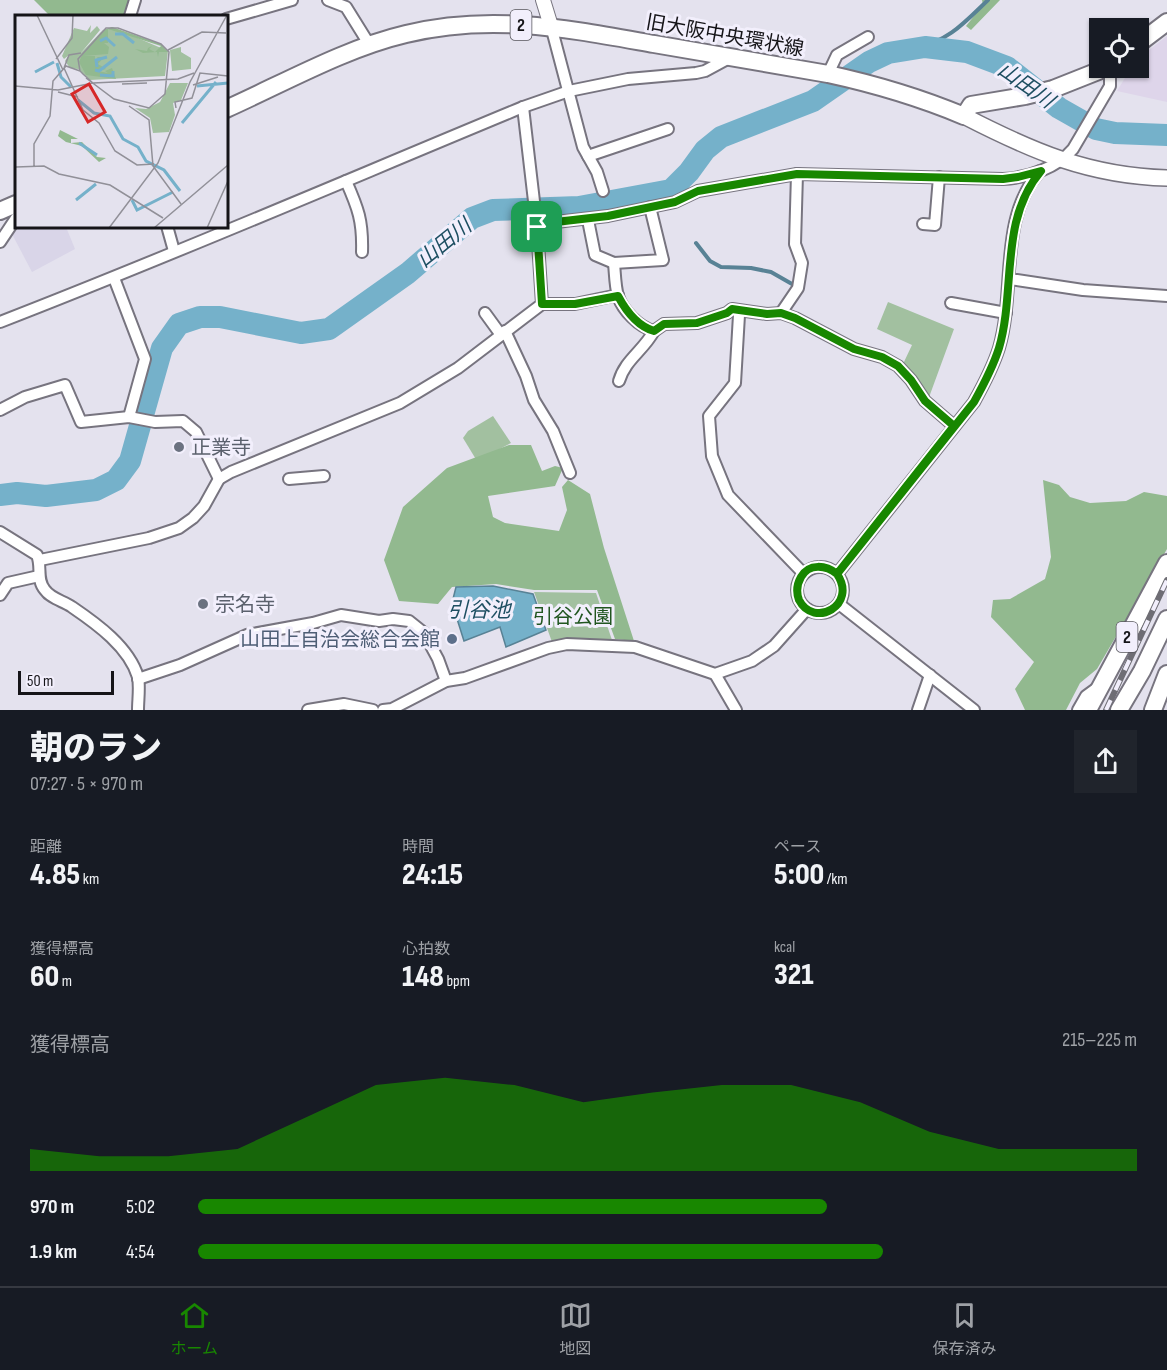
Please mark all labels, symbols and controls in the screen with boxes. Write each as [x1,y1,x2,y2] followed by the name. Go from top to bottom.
[510,10,532,40] road number: 2
[644,10,806,62] street label: 旧大阪中央環状線
[15,15,228,228] inset map
[1089,18,1149,78] map controls
[1089,18,1149,78] button: locate
[993,57,1060,115] water label: 山田川
[511,201,562,252] pin
[520,210,553,243] icon: arrive
[412,213,478,273] water label: 山田川
[191,436,251,460] place label: 正業寺
[172,440,186,454] marker: 正業寺
[215,593,275,617] place label: 宗名寺
[196,597,210,611] marker: 宗名寺
[448,598,512,623] water label: 引谷池
[533,605,613,629] park label: 引谷公園
[1116,622,1138,652] road number: 2
[240,628,440,652] place label: 山田上自治会総合会館
[445,632,459,646] marker: 山田上自治会総合会館
[18,668,114,696] scale bar
[27,672,53,691] text: 50 m
[30,729,162,769] text: 朝のラン
[1074,730,1137,793] button: share
[30,772,143,796] text: 07:27 · 5 × 970 m
[30,838,62,857] text: 距離
[402,838,434,857] text: 時間
[774,838,821,857] text: ペース
[30,857,80,893] text: 4.85
[402,857,463,893] text: 24:15
[774,857,824,893] text: 5:00
[80,870,99,889] text: km
[824,870,848,889] text: /km
[774,938,795,957] text: kcal
[30,940,94,959] text: 獲得標高
[402,940,450,959] text: 心拍数
[774,957,814,993] text: 321
[30,959,59,995] text: 60
[402,959,444,995] text: 148
[59,972,72,991] text: m
[444,972,470,991] text: bpm
[1062,1028,1137,1052] text: 215–225 m
[30,1033,110,1057] text: 獲得標高
[30,1195,74,1219] text: 970 m
[126,1195,155,1219] text: 5:02
[30,1240,77,1264] text: 1.9 km
[126,1240,155,1264] text: 4:54
[170,1299,218,1359] tab: ホーム
[559,1299,592,1359] tab: 地図
[933,1299,997,1359] tab: 保存済み

